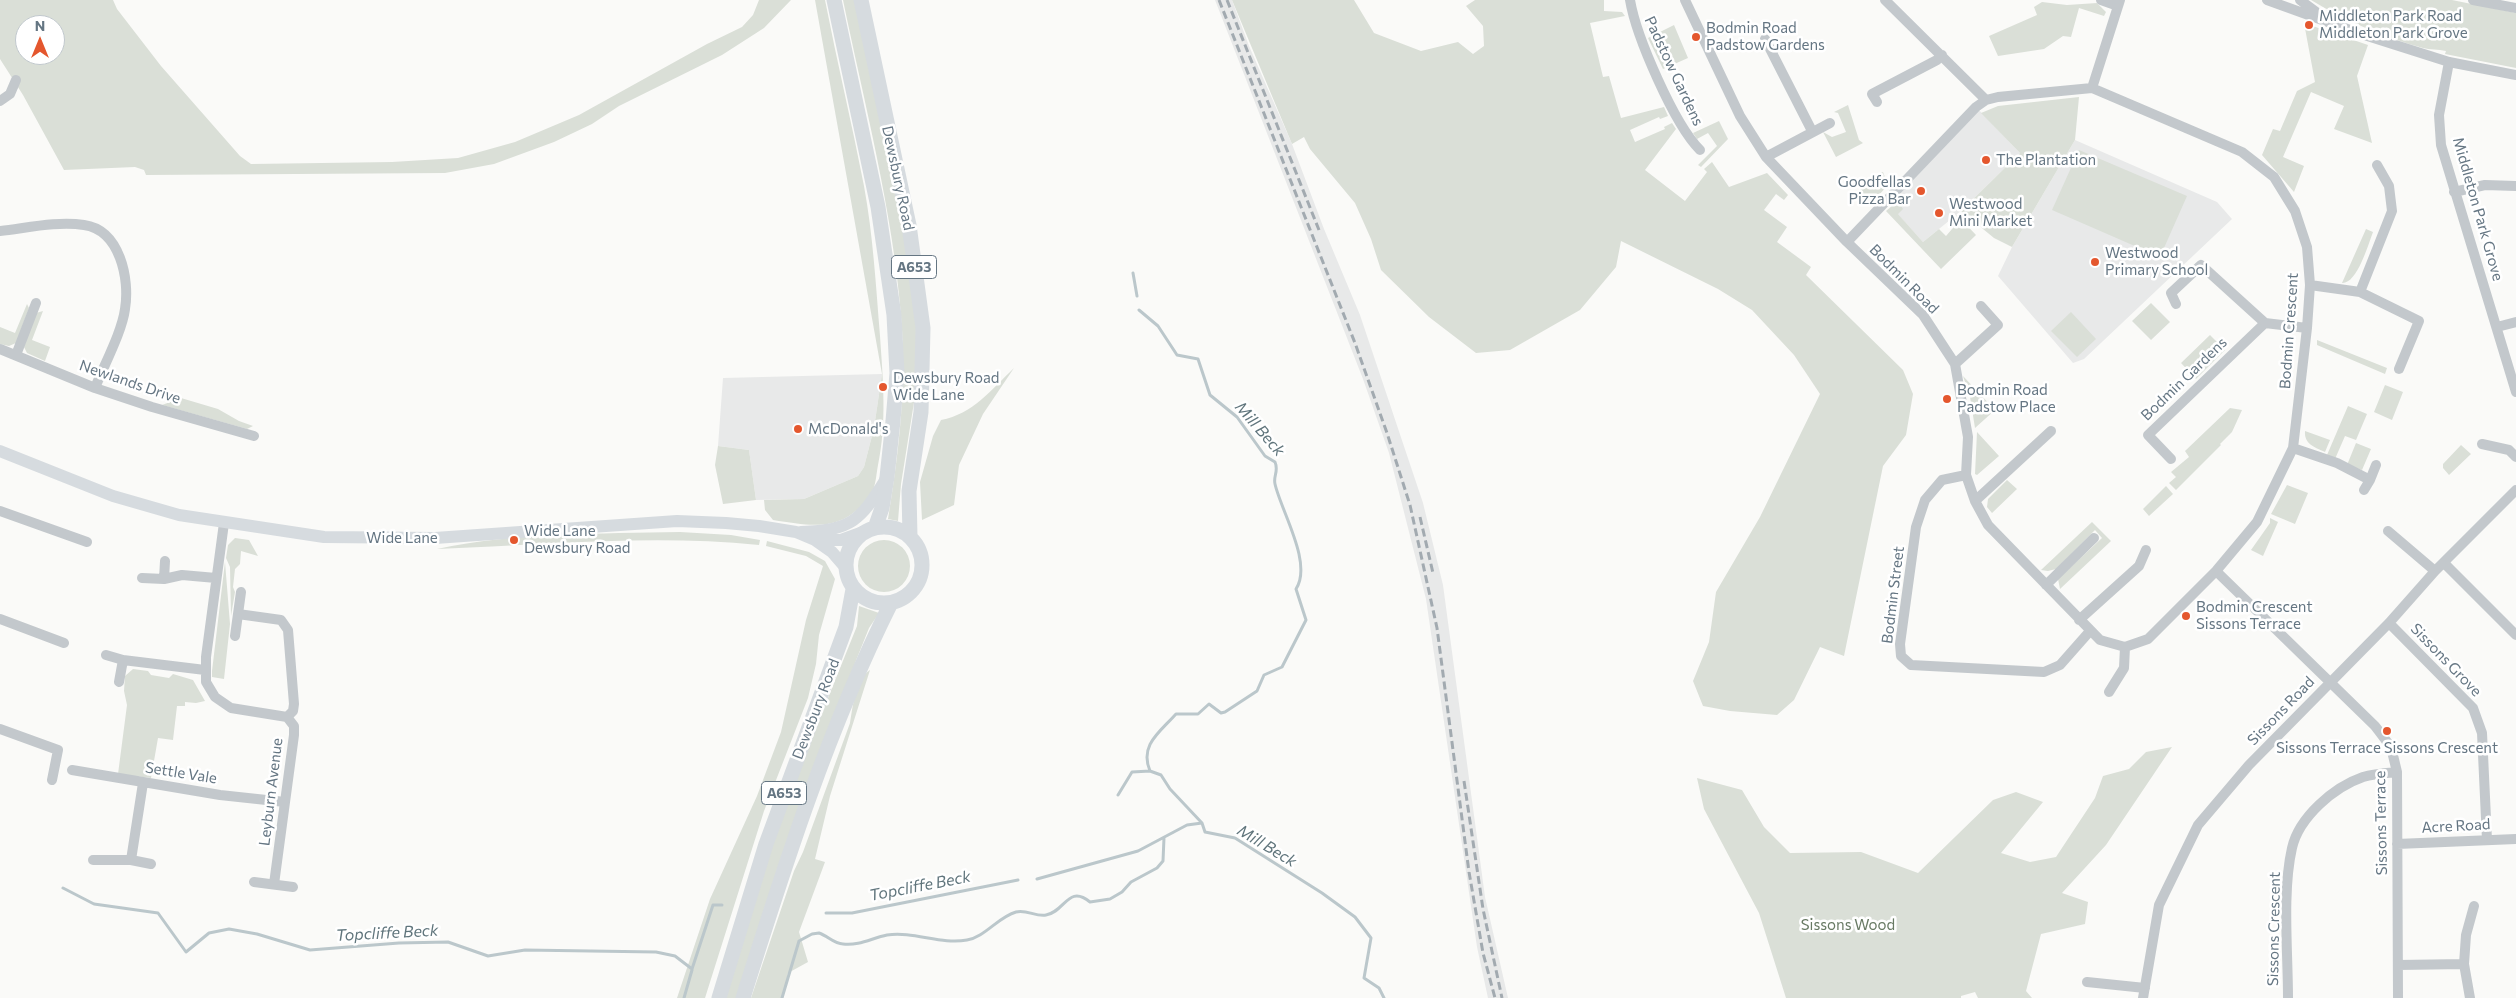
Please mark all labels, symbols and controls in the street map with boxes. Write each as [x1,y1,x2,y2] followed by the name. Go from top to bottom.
[2319,7,2468,42] place label: Middleton Park Road Middleton Park Grove
[1641,13,1707,129] street label: Padstow Gardens
[15,15,65,65] north arrow
[35,17,45,34] text: N
[1706,19,1825,54] place label: Bodmin Road Padstow Gardens
[2303,19,2315,31] marker: Middleton Park Road Middleton Park Grove
[1690,31,1702,43] marker: Bodmin Road Padstow Gardens
[878,124,918,232] street label: Dewsbury Road
[2449,135,2507,283] street label: Middleton Park Grove
[1996,151,2096,169] place label: The Plantation
[1980,154,1992,166] marker: The Plantation
[1838,173,1911,208] place label: Goodfellas Pizza Bar
[1915,185,1927,197] marker: Goodfellas Pizza Bar
[1949,195,2032,230] place label: Westwood Mini Market
[1933,207,1945,219] marker: Westwood Mini Market
[1866,241,1942,317] street label: Bodmin Road
[2105,244,2208,279] place label: Westwood Primary School
[892,256,936,278] road number: A653
[2089,256,2101,268] marker: Westwood Primary School
[2276,272,2302,390] street label: Bodmin Crescent
[2137,334,2231,424] street label: Bodmin Gardens
[77,356,183,408] street label: Newlands Drive
[893,369,999,404] place label: Dewsbury Road Wide Lane
[877,381,889,393] marker: Dewsbury Road Wide Lane
[1957,381,2056,416] place label: Bodmin Road Padstow Place
[1941,393,1953,405] marker: Bodmin Road Padstow Place
[1231,398,1289,460] water label: Mill Beck
[808,420,889,438] place label: McDonald's
[792,423,804,435] marker: McDonald's
[524,522,630,557] place label: Wide Lane Dewsbury Road
[366,529,438,547] street label: Wide Lane
[508,534,520,546] marker: Wide Lane Dewsbury Road
[1878,545,1908,645] street label: Bodmin Street
[2196,598,2313,633] place label: Bodmin Crescent Sissons Terrace
[2180,610,2192,622] marker: Bodmin Crescent Sissons Terrace
[2407,620,2485,700] street label: Sissons Grove
[789,656,843,762] street label: Dewsbury Road
[2244,673,2318,749] street label: Sissons Road
[2381,725,2393,737] marker: Sissons Terrace Sissons Crescent
[255,737,287,847] street label: Leyburn Avenue
[2276,739,2498,757] place label: Sissons Terrace Sissons Crescent
[144,758,218,788] street label: Settle Vale
[2371,770,2391,876] street label: Sissons Terrace
[762,781,806,804] road number: A653
[2421,815,2491,837] street label: Acre Road
[1234,821,1300,871] water label: Mill Beck
[868,867,972,905] water label: Topcliffe Beck
[2264,872,2284,986] street label: Sissons Crescent
[1801,916,1895,934] park label: Sissons Wood
[335,921,439,945] water label: Topcliffe Beck

